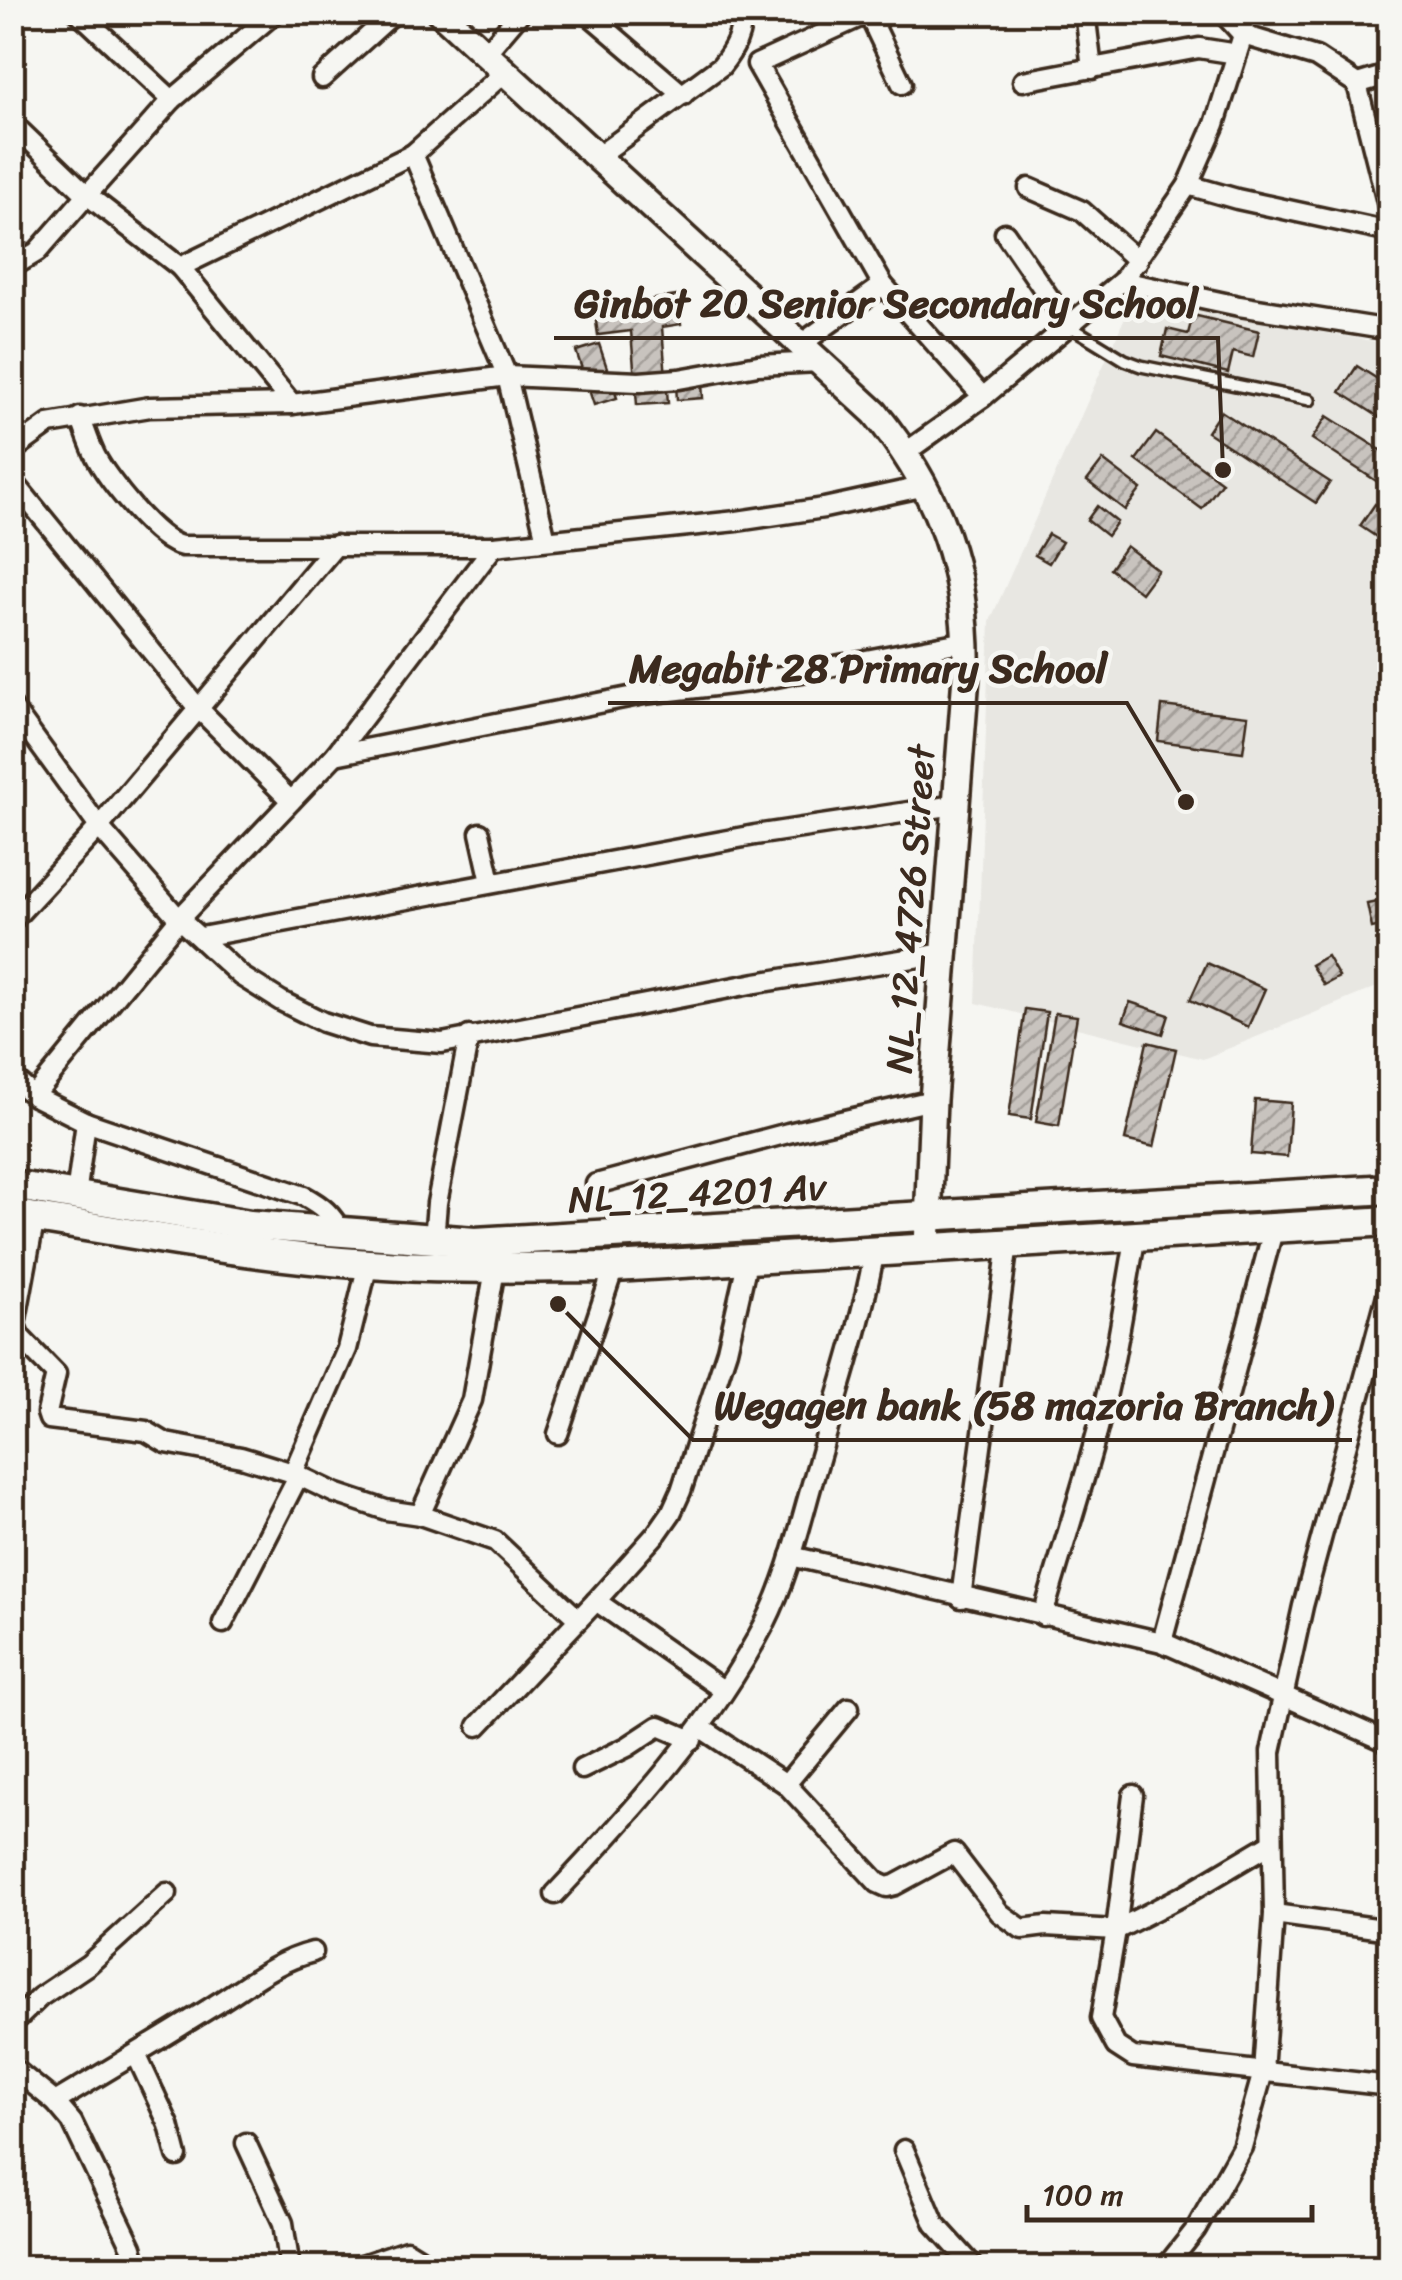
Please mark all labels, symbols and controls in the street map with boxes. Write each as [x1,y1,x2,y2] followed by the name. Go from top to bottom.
[554,268,1218,338] callout: Ginbot 20 Senior Secondary School
[574,268,1199,339] text: Ginbot 20 Senior Secondary School
[608,633,1127,703] callout: Megabit 28 Primary School
[628,633,1109,704] text: Megabit 28 Primary School
[866,741,956,1076] street label: NL_12_4726 Street
[566,1153,830,1234] street label: NL_12_4201 Av
[693,1370,1352,1440] callout: Wegagen bank (58 mazoria Branch)
[714,1370,1335,1441] text: Wegagen bank (58 mazoria Branch)
[1027,2160,1312,2222] scale bar
[1042,2168,1124,2222] text: 100 m

